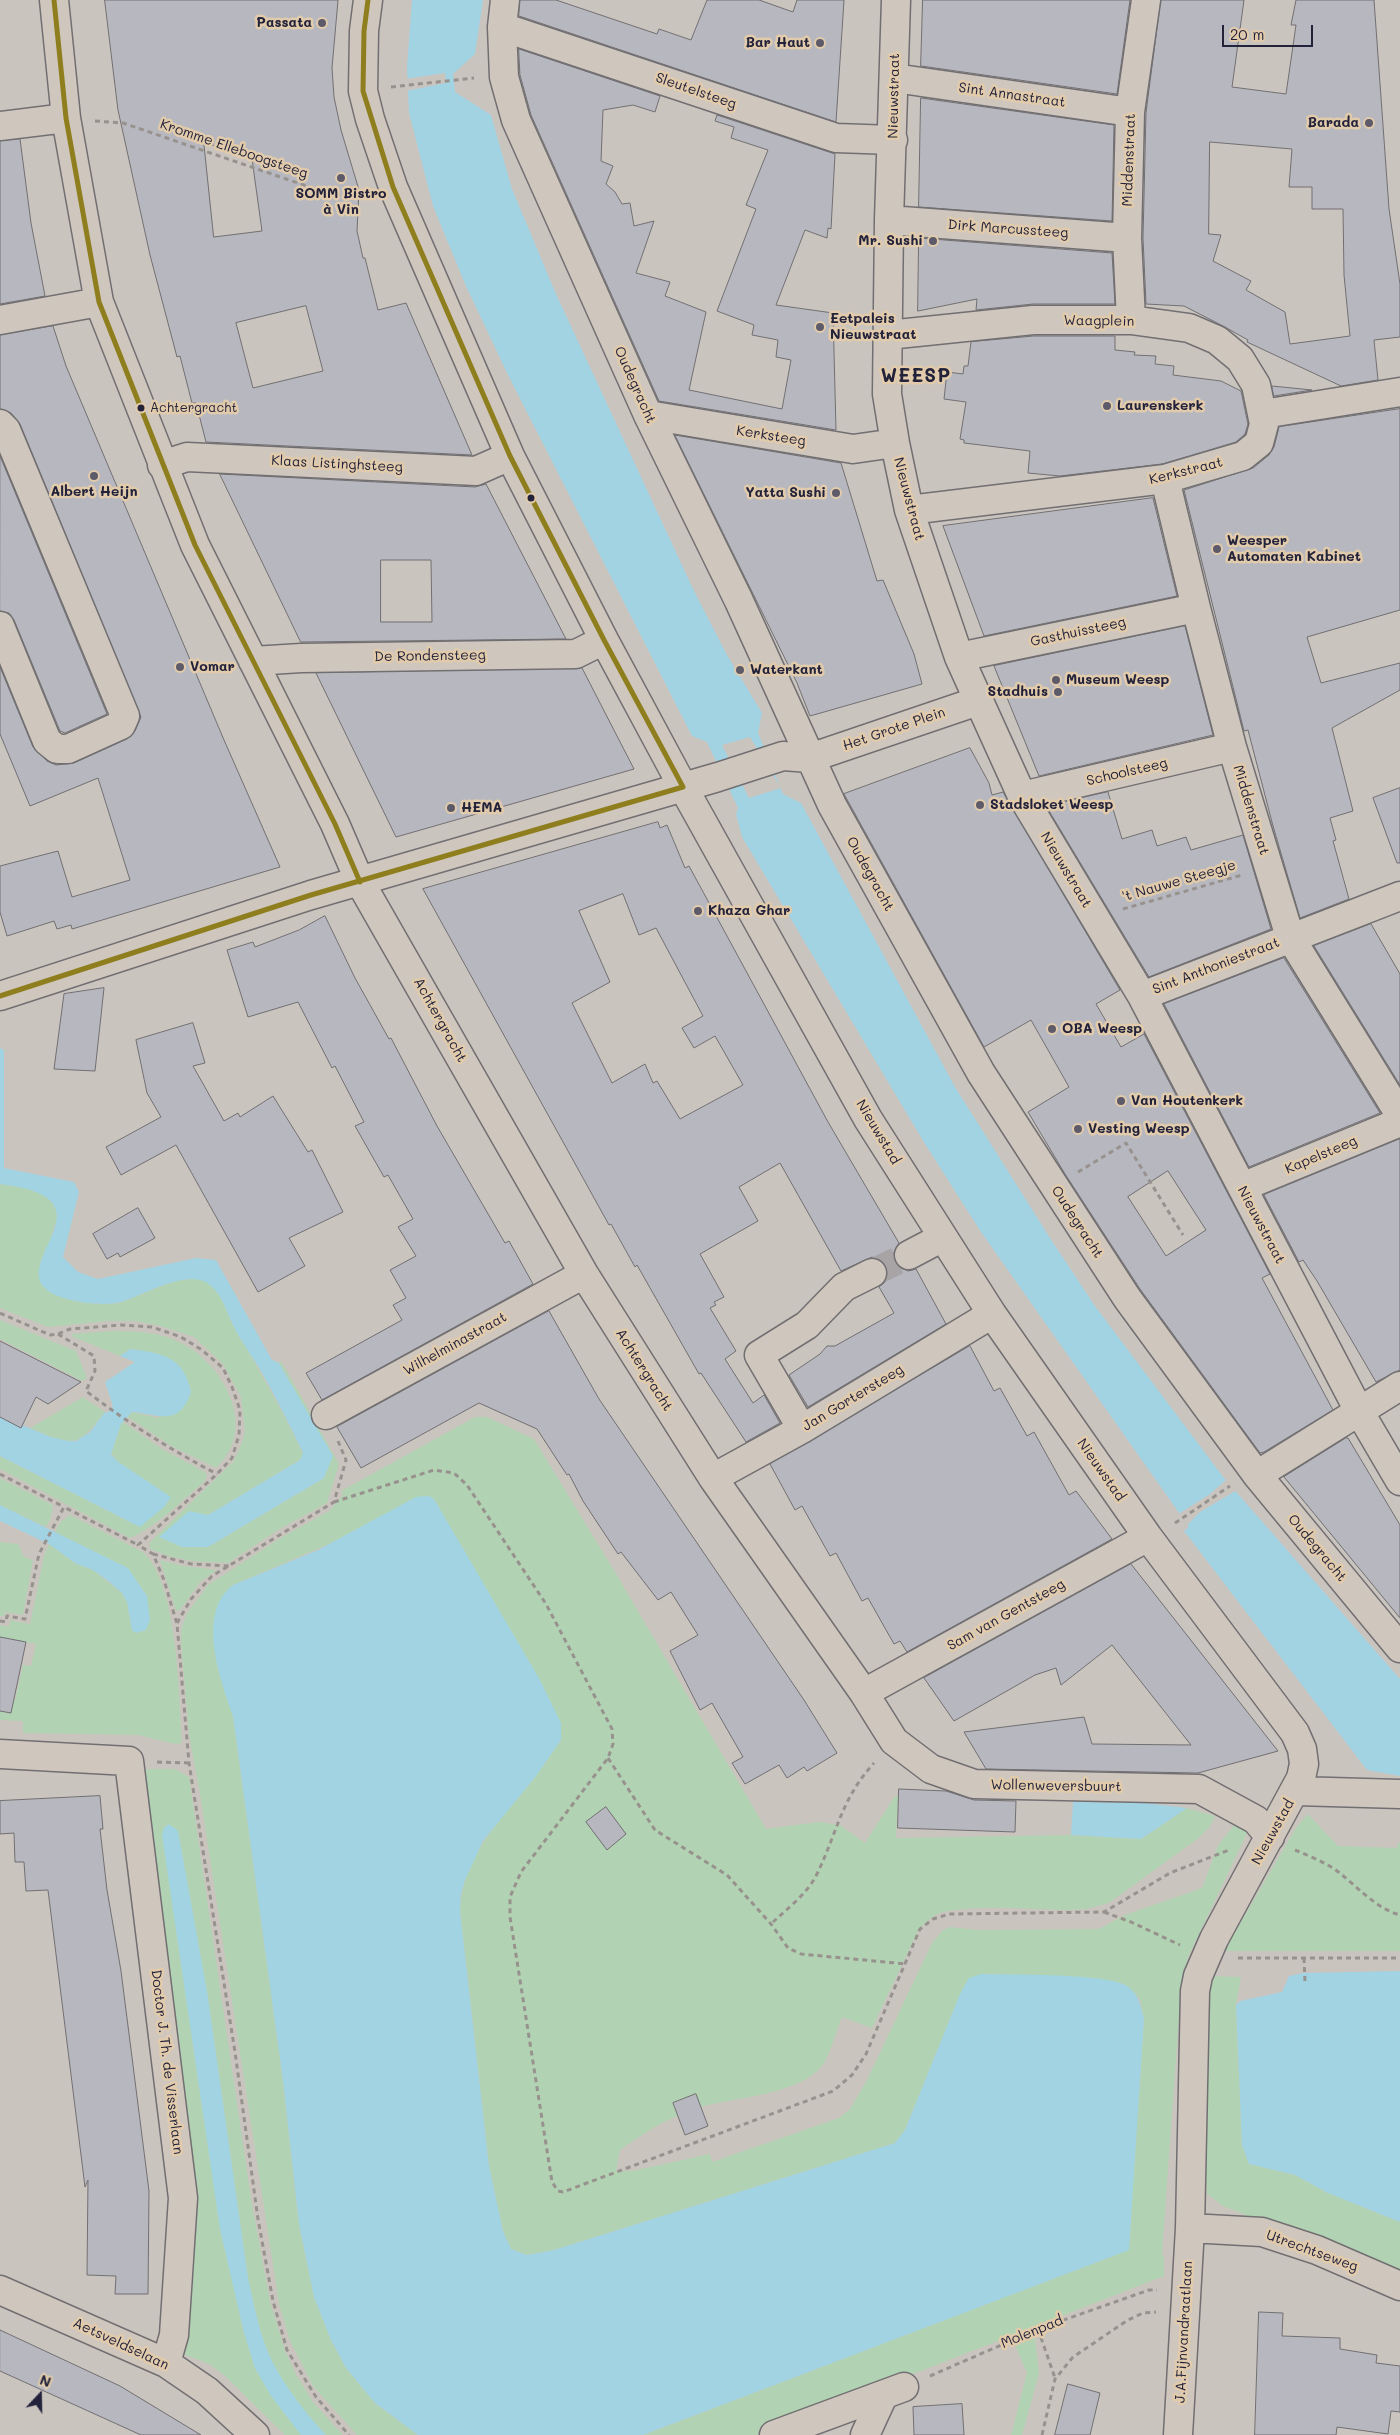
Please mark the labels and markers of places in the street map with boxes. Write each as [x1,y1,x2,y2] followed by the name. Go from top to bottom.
[256,15,312,31] place label: Passata
[316,17,328,29] marker: Passata
[746,35,810,51] place label: Bar Haut
[814,37,826,49] marker: Bar Haut
[1308,115,1359,131] place label: Barada
[1363,117,1375,129] marker: Barada
[335,172,347,184] marker: SOMM Bistro à Vin
[295,186,387,218] place label: SOMM Bistro à Vin
[858,233,923,249] place label: Mr. Sushi
[927,235,939,247] marker: Mr. Sushi
[830,311,916,344] place label: Eetpaleis Nieuwstraat
[814,321,826,333] marker: Eetpaleis Nieuwstraat
[1117,398,1203,414] place label: Laurenskerk
[150,400,237,416] place label: Achtergracht
[1101,400,1113,412] marker: Laurenskerk
[136,403,146,413] marker: Achtergracht
[88,470,100,482] marker: Albert Heijn
[51,484,137,500] place label: Albert Heijn
[745,485,826,501] place label: Yatta Sushi
[830,487,842,499] marker: Yatta Sushi
[526,493,536,503] unlabelled marker
[1227,533,1361,566] place label: Weesper Automaten Kabinet
[1211,543,1223,555] marker: Weesper Automaten Kabinet
[190,659,235,675] place label: Vomar
[174,661,186,673] marker: Vomar
[750,662,823,678] place label: Waterkant
[734,664,746,676] marker: Waterkant
[1066,672,1169,688] place label: Museum Weesp
[1050,674,1062,686] marker: Museum Weesp
[988,684,1048,700] place label: Stadhuis
[1052,686,1064,698] marker: Stadhuis
[990,797,1113,813] place label: Stadsloket Weesp
[974,799,986,811] marker: Stadsloket Weesp
[461,800,502,816] place label: HEMA
[445,802,457,814] marker: HEMA
[708,903,790,919] place label: Khaza Ghar
[692,905,704,917] marker: Khaza Ghar
[1062,1021,1142,1037] place label: OBA Weesp
[1046,1023,1058,1035] marker: OBA Weesp
[1131,1093,1243,1109] place label: Van Houtenkerk
[1115,1095,1127,1107] marker: Van Houtenkerk
[1088,1121,1190,1137] place label: Vesting Weesp
[1072,1123,1084,1135] marker: Vesting Weesp

